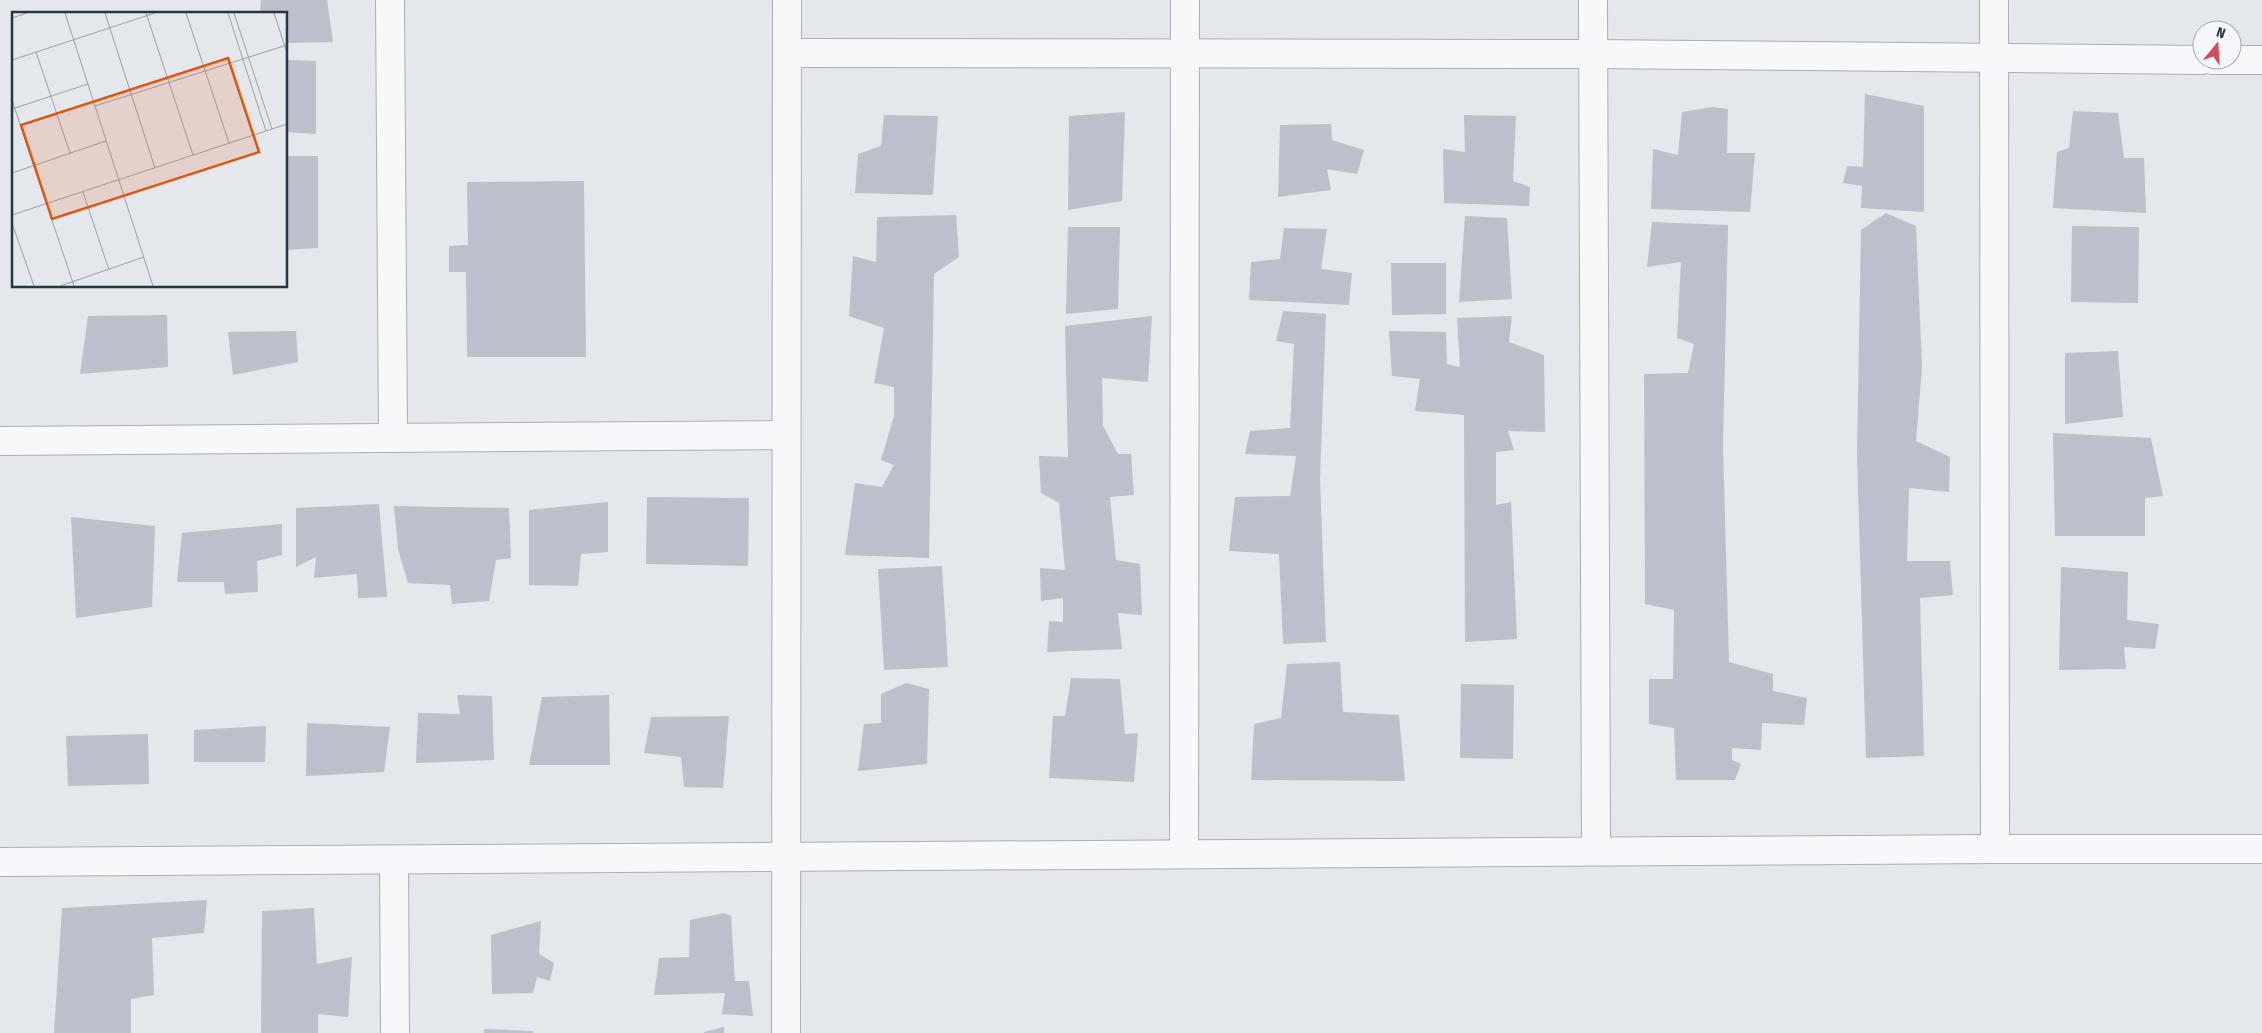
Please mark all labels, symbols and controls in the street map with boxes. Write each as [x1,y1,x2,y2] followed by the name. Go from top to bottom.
[12,12,288,288] inset map
[2192,20,2242,70] north arrow
[2214,24,2227,42] text: N

